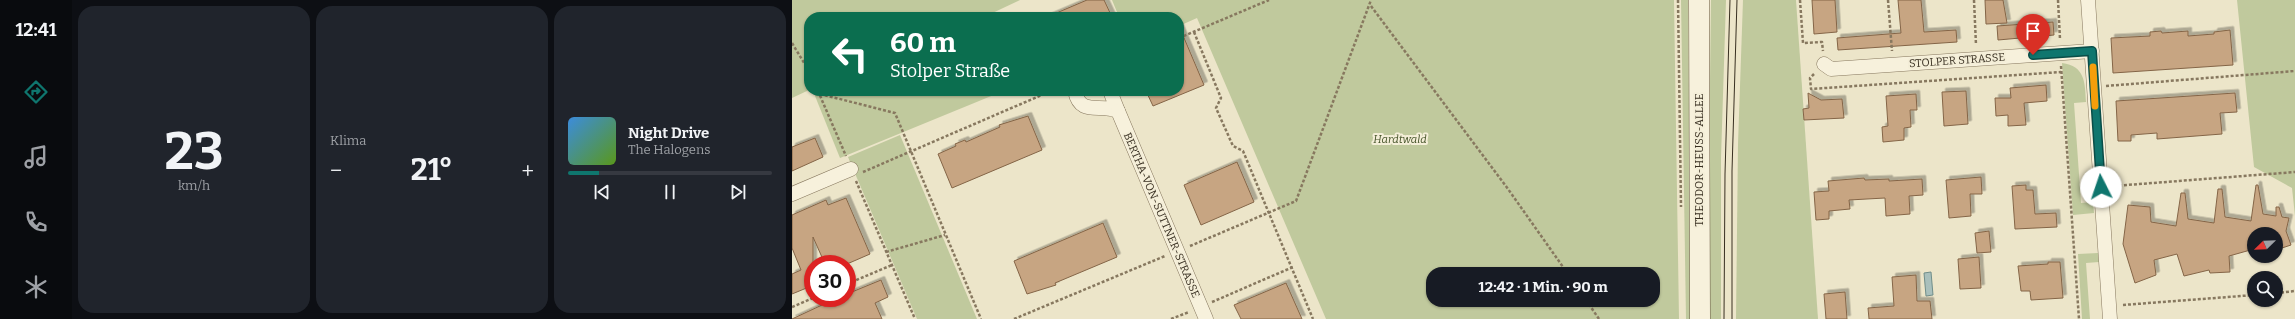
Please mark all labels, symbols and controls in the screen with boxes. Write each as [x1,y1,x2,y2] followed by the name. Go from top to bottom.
[2016,14,2050,55] pin
[16,19,56,41] text: 12:41
[2022,20,2044,42] icon: arrive
[890,26,956,59] text: 60 m
[824,28,876,80] icon: left
[1909,51,2006,70] street label: STOLPER STRASSE
[890,60,1010,82] text: Stolper Straße
[22,78,50,106] icon: directions
[1693,93,1706,227] street label: THEODOR-HEUSS-ALLEE
[164,120,224,183] text: 23
[628,124,709,142] text: Night Drive
[1121,131,1202,300] street label: BERTHA-VON-SUTTNER-STRASSE
[330,133,366,148] text: Klima
[1373,133,1427,146] park label: Hardtwald
[628,142,710,157] text: The Halogens
[22,143,50,171] icon: music
[411,152,453,188] text: 21°
[330,157,342,184] text: −
[521,157,534,184] text: +
[2080,166,2122,208] position arrow
[178,178,210,193] text: km/h
[591,181,613,203] icon: previous
[659,181,681,203] icon: pause
[727,181,749,203] icon: next
[22,208,50,236] icon: phone
[2247,227,2283,263] north arrow
[2247,227,2283,307] map controls
[804,255,856,307] speed limit sign: 30
[2247,271,2283,307] button: search
[22,273,50,301] icon: climate
[1478,278,1608,296] text: 12:42 · 1 Min. · 90 m

